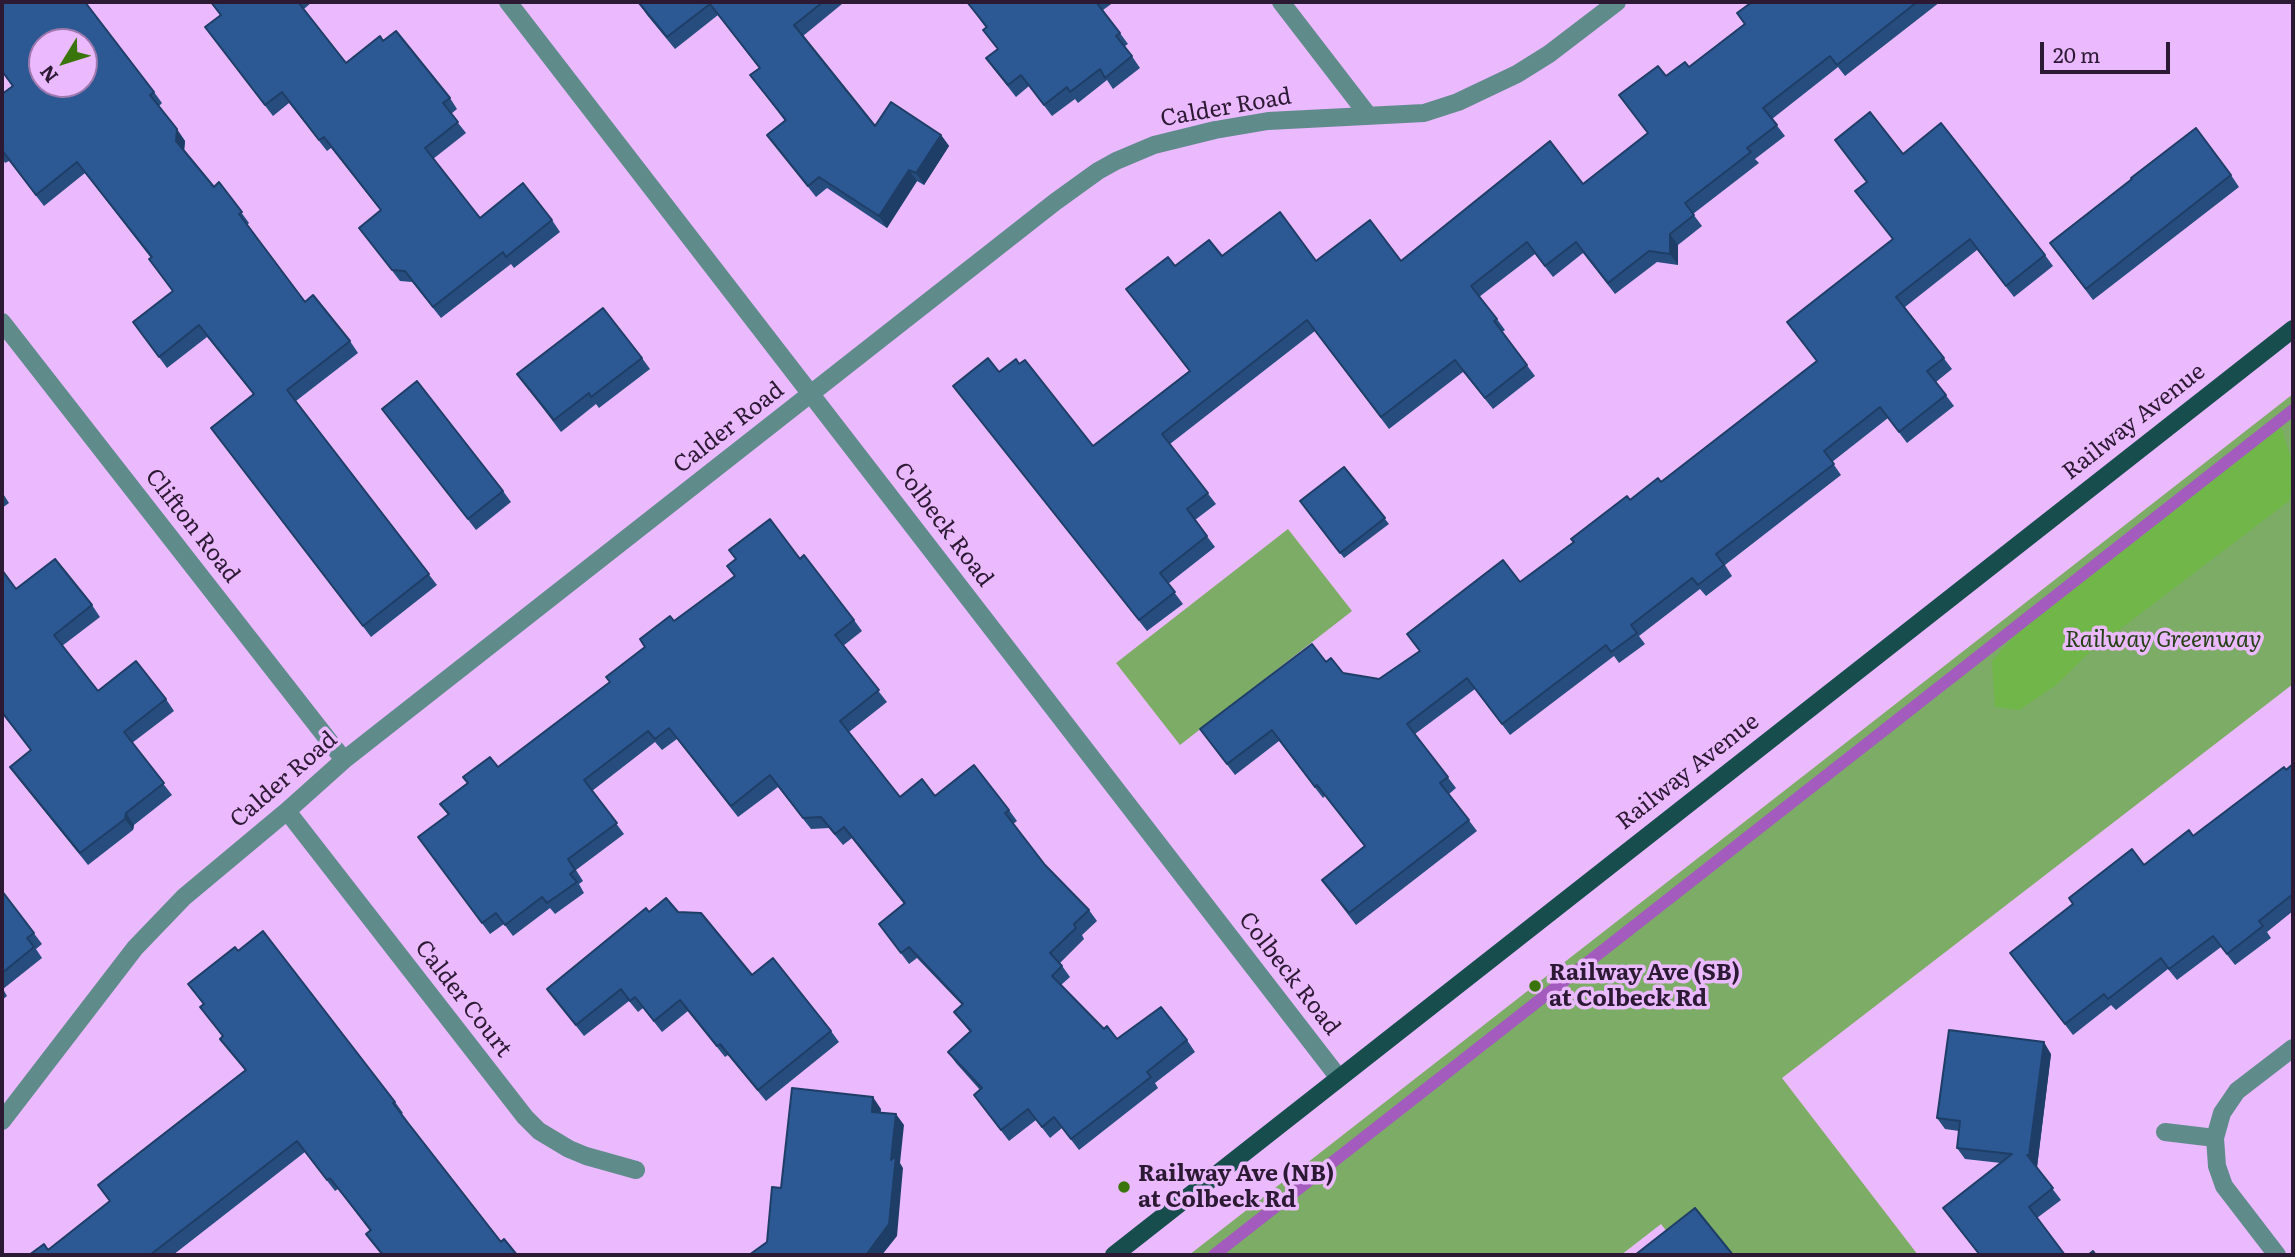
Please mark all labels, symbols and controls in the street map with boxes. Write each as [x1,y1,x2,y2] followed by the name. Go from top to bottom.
[28,28,98,98] north arrow
[2043,28,2172,72] scale bar
[2053,38,2100,69] text: 20 m
[32,60,64,90] text: N
[1158,83,1294,133] street label: Calder Road
[2057,358,2211,486] street label: Railway Avenue
[668,376,790,480] street label: Calder Road
[887,457,999,593] street label: Colbeck Road
[139,464,245,588] street label: Clifton Road
[2065,626,2261,654] park label: Railway Greenway
[1611,708,1765,836] street label: Railway Avenue
[225,726,343,834] street label: Calder Road
[1232,907,1346,1041] street label: Colbeck Road
[409,935,517,1063] street label: Calder Court
[1549,959,1740,1013] place label: Railway Ave (SB) at Colbeck Rd
[1527,978,1543,994] marker: Railway Ave (SB) at Colbeck Rd
[1138,1160,1334,1214] place label: Railway Ave (NB) at Colbeck Rd
[1116,1179,1132,1195] marker: Railway Ave (NB) at Colbeck Rd

